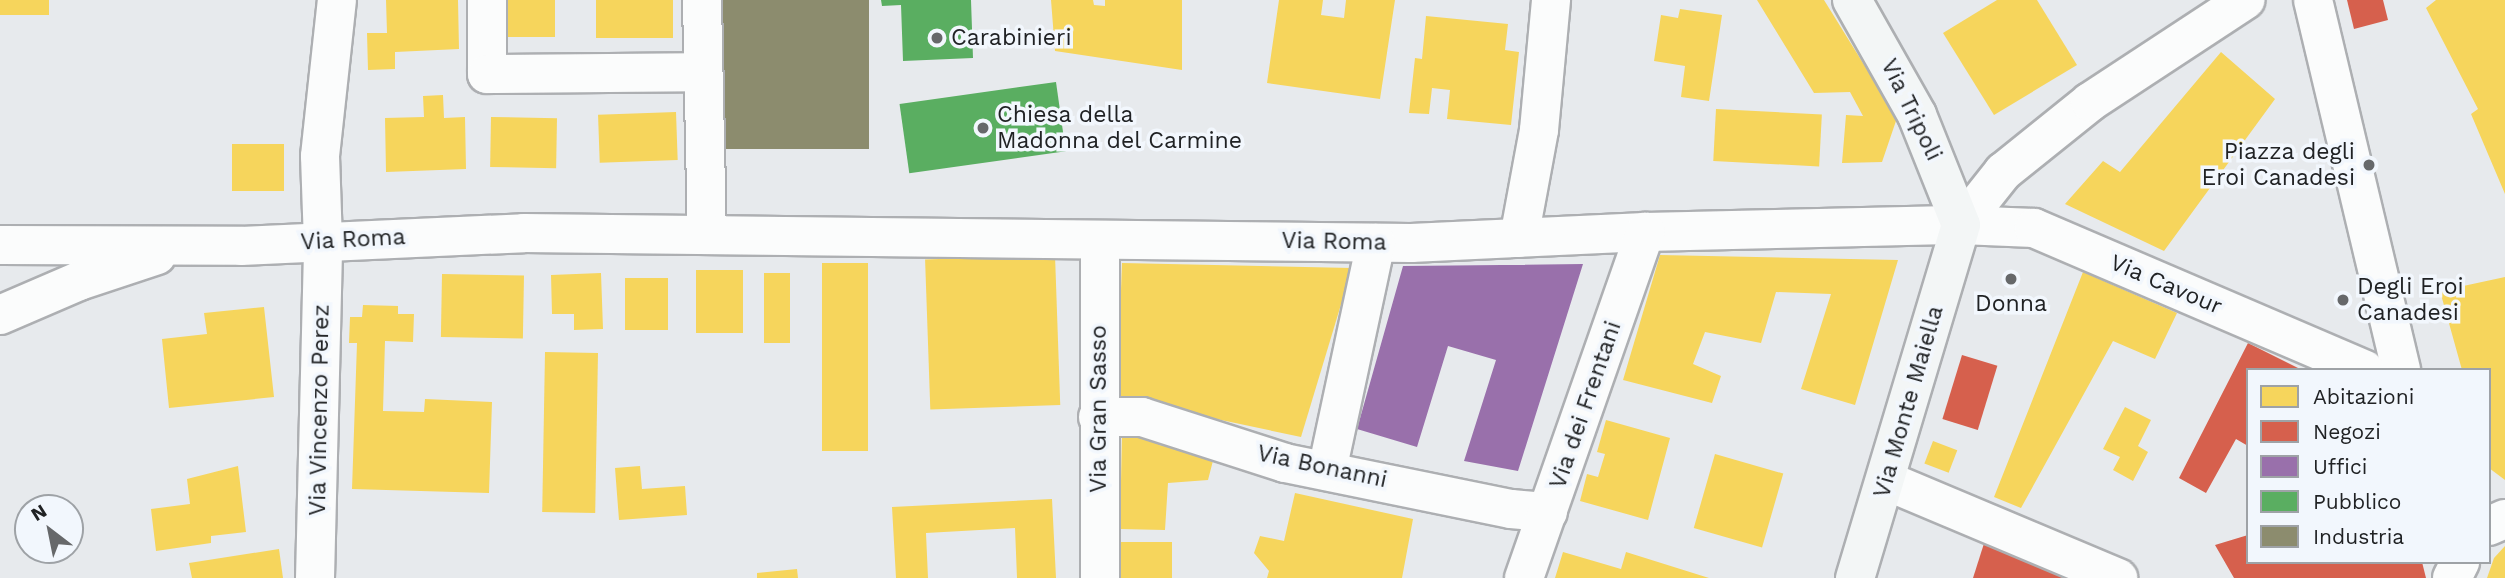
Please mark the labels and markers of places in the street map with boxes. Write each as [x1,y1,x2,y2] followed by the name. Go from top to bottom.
[951,24,1072,52] place label: Carabinieri
[929,30,945,46] marker: Carabinieri
[997,101,1243,155] place label: Chiesa della Madonna del Carmine
[975,120,991,136] marker: Chiesa della Madonna del Carmine
[2202,138,2355,192] place label: Piazza degli Eroi Canadesi
[2361,157,2377,173] marker: Piazza degli Eroi Canadesi
[2003,271,2019,287] marker: Donna
[2357,273,2464,327] place label: Degli Eroi Canadesi
[1975,290,2047,318] place label: Donna
[2335,292,2351,308] marker: Degli Eroi Canadesi

